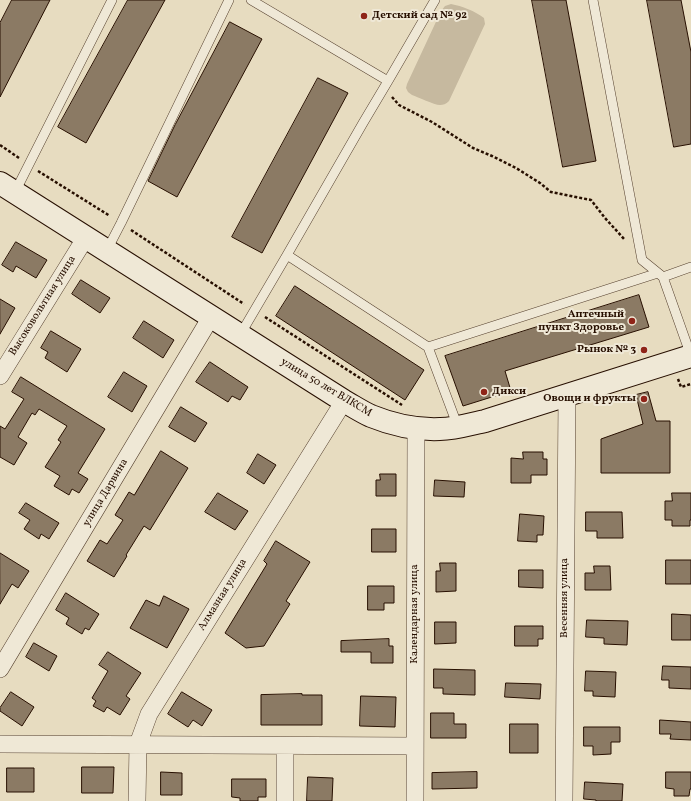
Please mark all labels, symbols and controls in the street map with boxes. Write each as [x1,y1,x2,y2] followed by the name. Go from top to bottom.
[372,9,467,23] place label: Детский сад № 92
[359,11,369,21] marker: Детский сад № 92
[7,253,79,359] street label: Высоковольтная улица
[538,308,624,334] place label: Аптечный пункт Здоровье
[627,316,637,326] marker: Аптечный пункт Здоровье
[577,343,636,357] place label: Рынок № 3
[639,345,649,355] marker: Рынок № 3
[278,356,374,420] street label: улица 50 лет ВЛКСМ
[492,385,526,399] place label: Дикси
[479,387,489,397] marker: Дикси
[543,392,636,406] place label: Овощи и фрукты
[639,394,649,404] marker: Овощи и фрукты
[81,457,131,529] street label: улица Дарвина
[196,557,250,633] street label: Алмазная улица
[558,558,572,638] street label: Весенняя улица
[408,564,422,664] street label: Календарная улица

